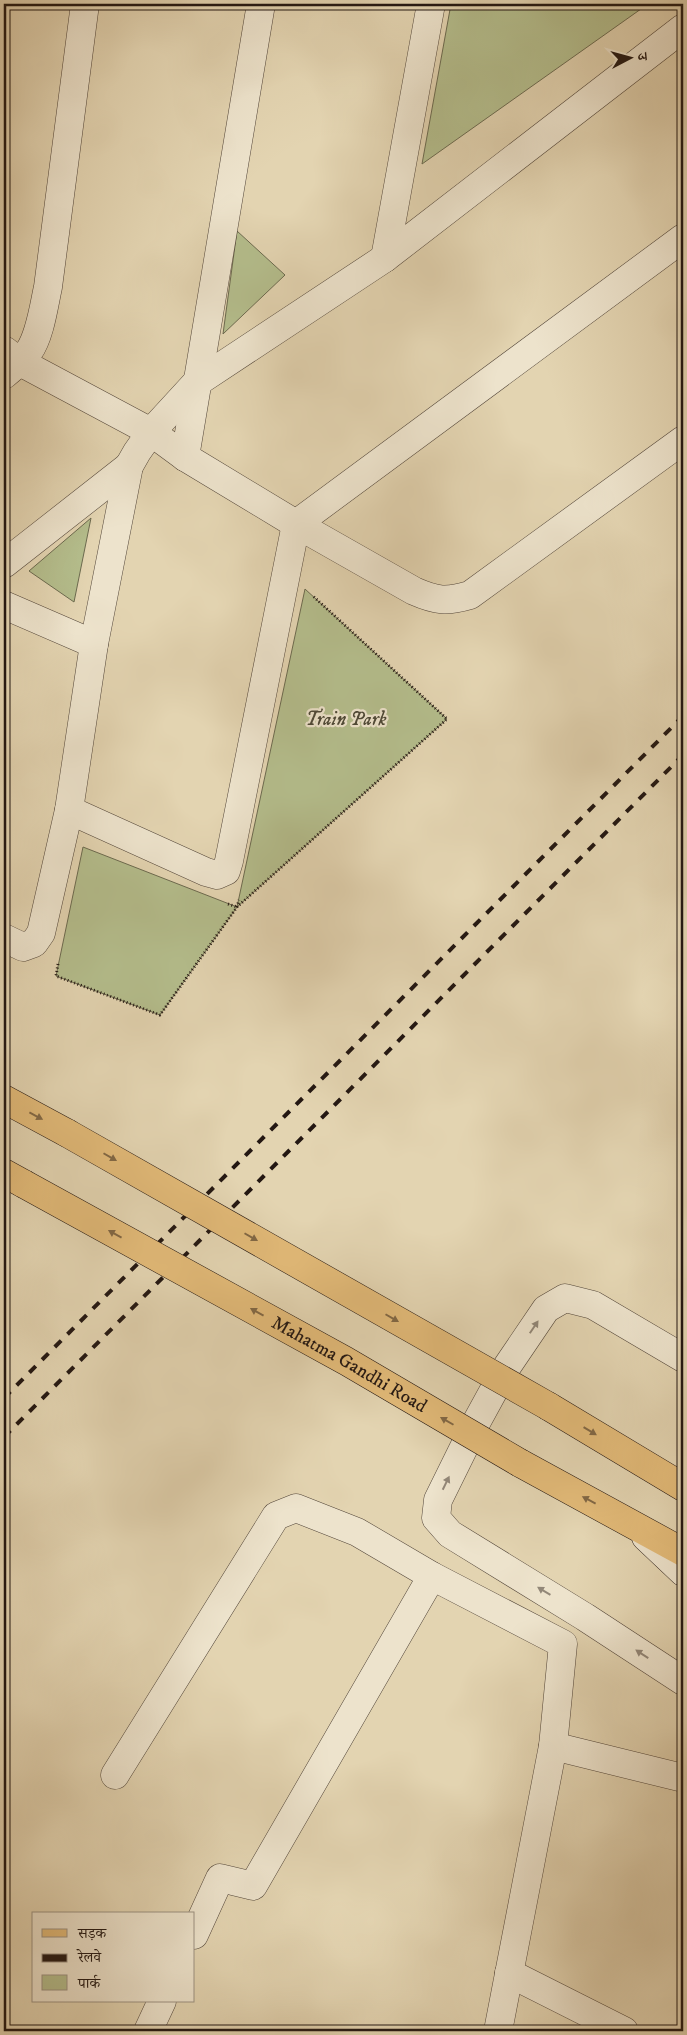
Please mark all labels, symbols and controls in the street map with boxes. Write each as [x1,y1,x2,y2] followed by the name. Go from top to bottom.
[604,32,654,82] north arrow
[633,51,651,62] text: उ
[306,708,387,731] park label: Train Park
[28,1112,43,1120] one-way arrow
[102,1153,117,1161] one-way arrow
[107,1230,122,1238] one-way arrow
[244,1233,258,1242] one-way arrow
[250,1308,264,1317] one-way arrow
[268,1311,432,1418] street label: Mahatma Gandhi Road
[386,1313,399,1322] one-way arrow
[529,1321,539,1334] one-way arrow
[440,1417,455,1425] one-way arrow
[584,1427,597,1436] one-way arrow
[442,1476,450,1491] one-way arrow
[581,1496,596,1504] one-way arrow
[537,1587,550,1596] one-way arrow
[636,1650,649,1659] one-way arrow
[32,1912,195,2002] legend
[77,1924,107,1943] text: सड़क
[76,1948,102,1967] text: रेलवे
[77,1974,101,1993] text: पार्क

